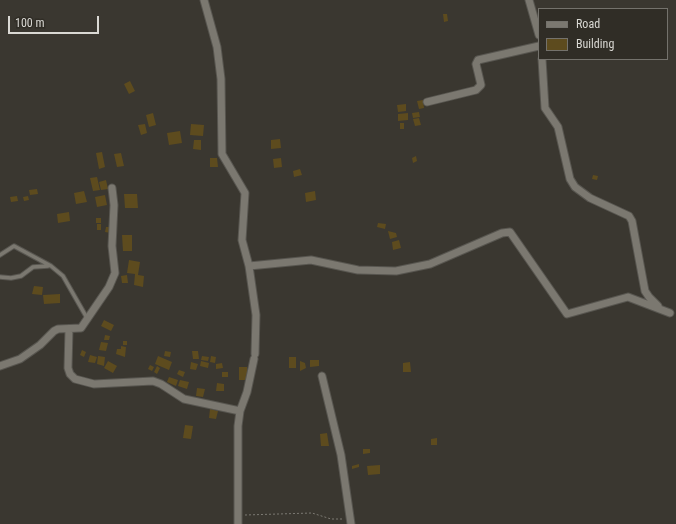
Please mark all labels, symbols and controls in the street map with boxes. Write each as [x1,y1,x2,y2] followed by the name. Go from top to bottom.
[10,8,101,34] scale bar
[538,8,668,60] legend
[15,16,45,30] text: 100 m
[576,17,600,31] text: Road
[576,37,614,51] text: Building

